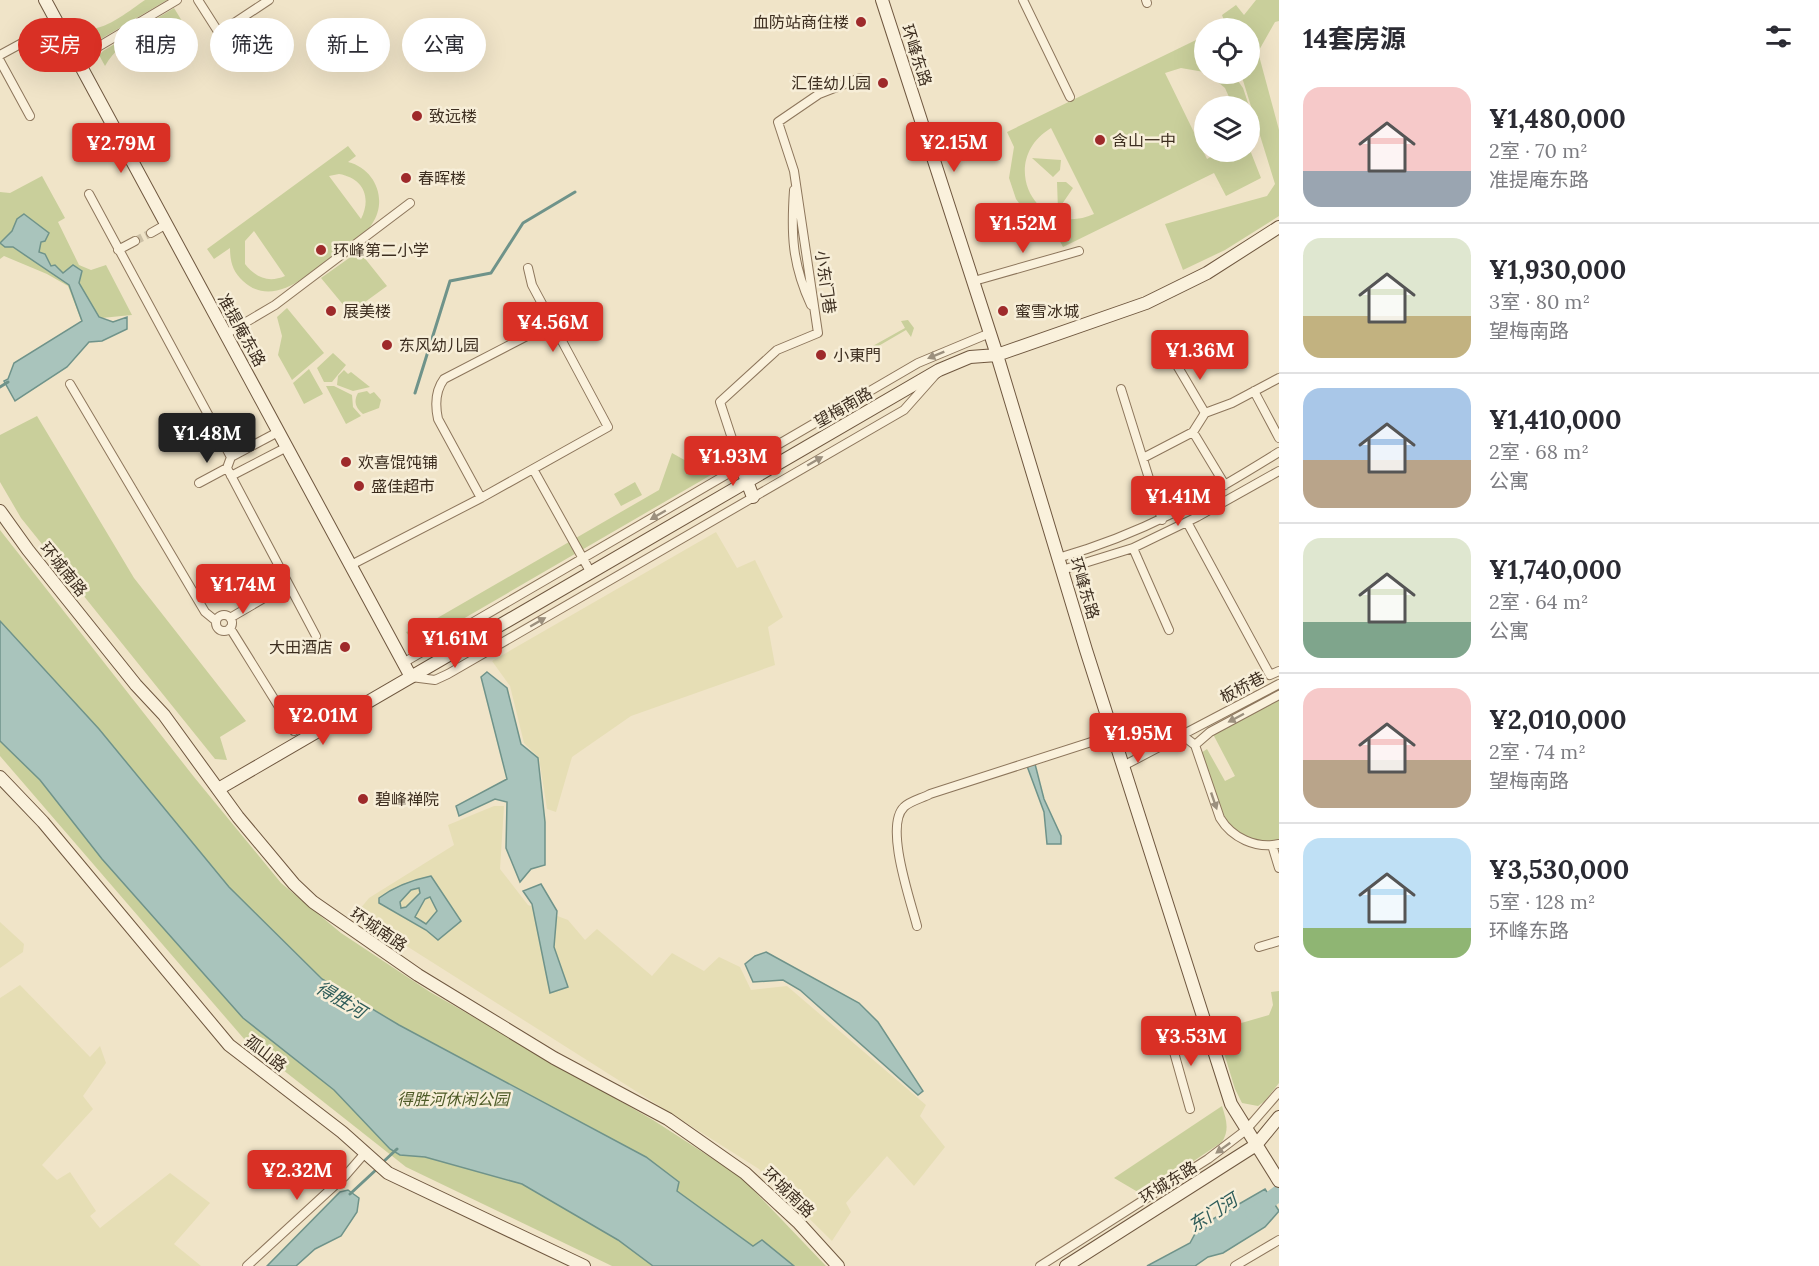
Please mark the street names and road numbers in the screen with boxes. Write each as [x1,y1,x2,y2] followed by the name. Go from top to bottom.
[898,21,936,89] street label: 环峰东路
[812,249,840,315] street label: 小东门巷
[214,290,270,370] street label: 准提庵东路
[810,382,876,432] street label: 望梅南路
[36,538,92,600] street label: 环城南路
[1066,554,1104,622] street label: 环峰东路
[1216,667,1268,707] street label: 板桥巷
[347,903,411,955] street label: 环城南路
[241,1030,291,1076] street label: 孤山路
[1136,1157,1200,1207] street label: 环城东路
[759,1163,819,1221] street label: 环城南路

